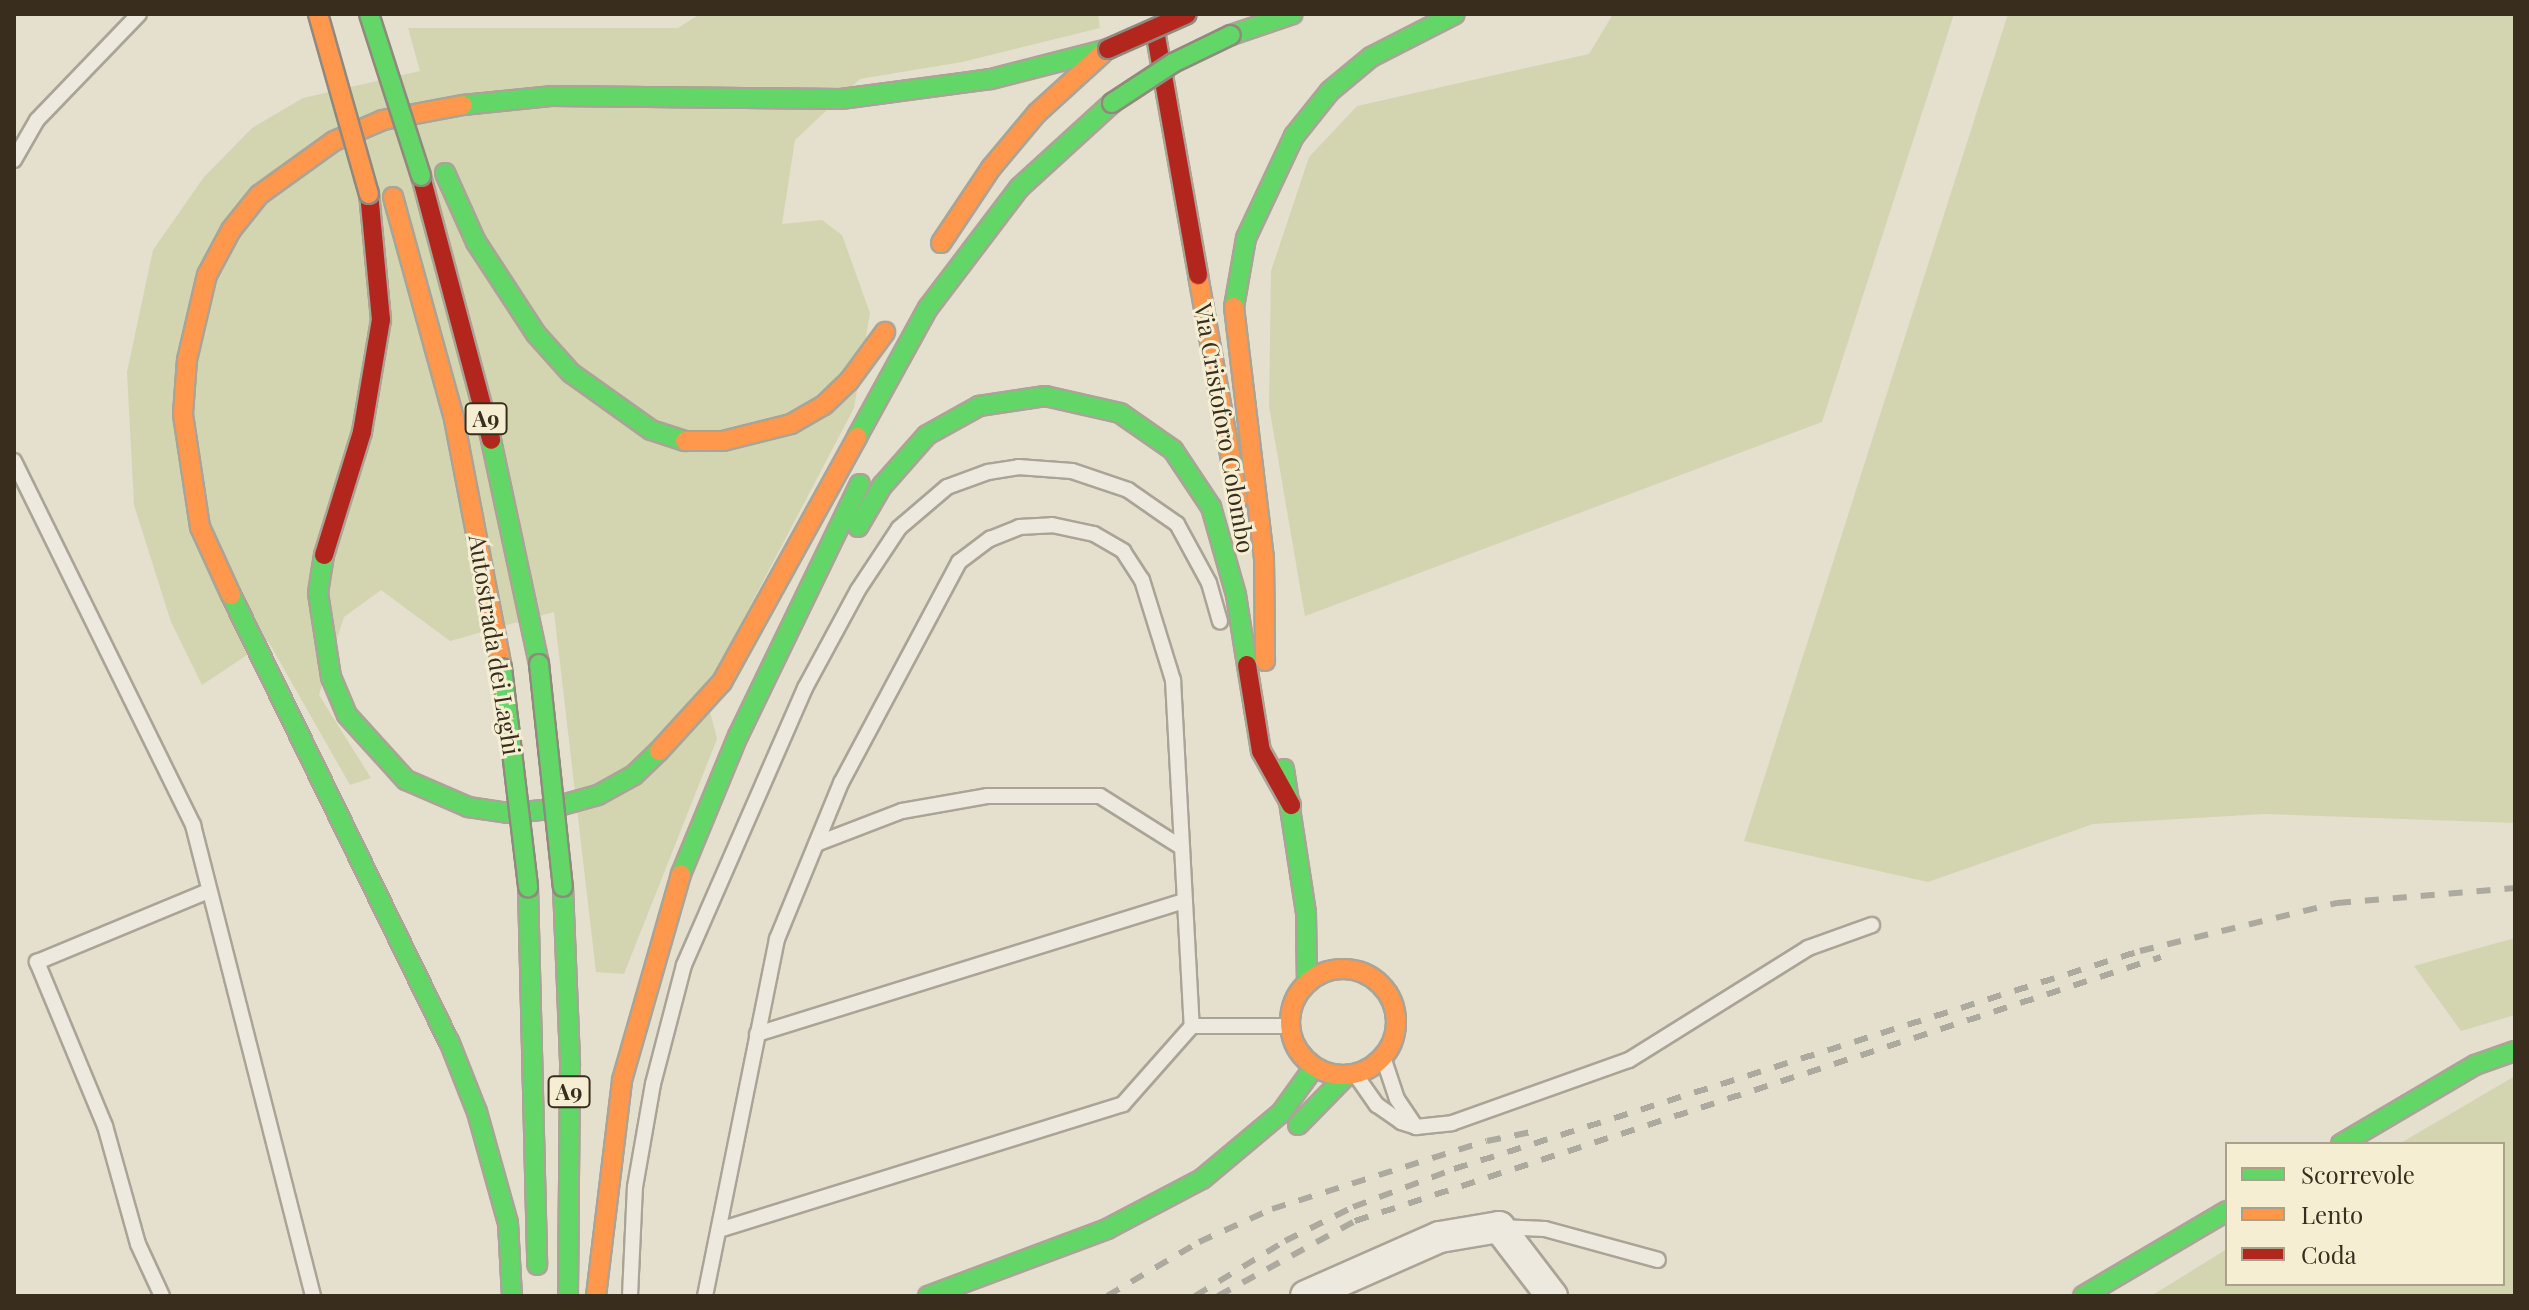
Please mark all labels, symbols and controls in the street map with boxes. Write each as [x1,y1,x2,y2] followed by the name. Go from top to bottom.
[1189,301,1261,555] street label: Via Cristoforo Colombo
[464,401,508,437] road number: A9
[463,533,527,757] street label: Autostrada dei Laghi
[547,1074,591,1110] road number: A9
[2225,1142,2505,1286] legend
[2301,1158,2415,1190] text: Scorrevole
[2301,1198,2363,1230] text: Lento
[2301,1238,2357,1270] text: Coda

